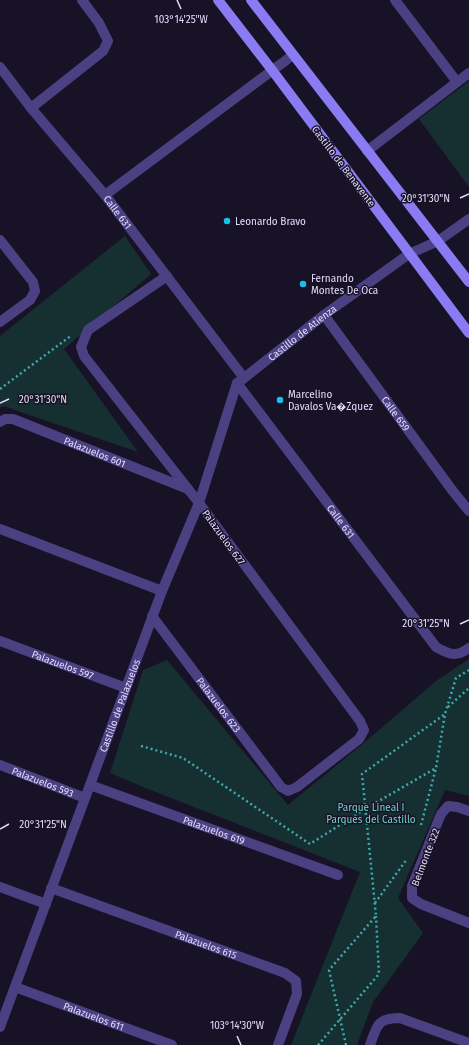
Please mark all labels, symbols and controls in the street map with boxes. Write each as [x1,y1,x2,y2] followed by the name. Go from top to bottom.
[154,14,208,26] text: 103°14'25"W
[309,124,378,209] street label: Castillo de Benavente
[101,193,134,232] street label: Calle 631
[402,193,450,205] text: 20°31'30"N
[222,216,232,226] marker: Leonardo Bravo
[235,216,306,228] place label: Leonardo Bravo
[311,273,378,297] place label: Fernando Montes De Oca
[298,279,308,289] marker: Fernando Montes De Oca
[266,303,339,364] street label: Castillo de Atienza
[288,389,374,413] place label: Marcelino Davalos Va�Zquez
[19,394,67,406] text: 20°31'30"N
[379,394,412,434] street label: Calle 659
[275,395,285,405] marker: Marcelino Davalos Va�Zquez
[62,435,127,470] street label: Palazuelos 601
[324,503,357,541] street label: Calle 631
[199,508,247,568] street label: Palazuelos 627
[402,618,450,630] text: 20°31'25"N
[30,648,95,683] street label: Palazuelos 597
[98,657,143,754] street label: Castillo de Palazuelos
[193,675,243,735] street label: Palazuelos 623
[10,765,75,800] street label: Palazuelos 593
[326,802,416,826] park label: Parque Lineal I Parques del Castillo
[181,814,246,848] street label: Palazuelos 619
[19,819,67,831] text: 20°31'25"N
[409,827,442,888] street label: Belmonte 322
[173,929,238,962] street label: Palazuelos 615
[61,1000,126,1034] street label: Palazuelos 611
[210,1020,265,1032] text: 103°14'30"W

